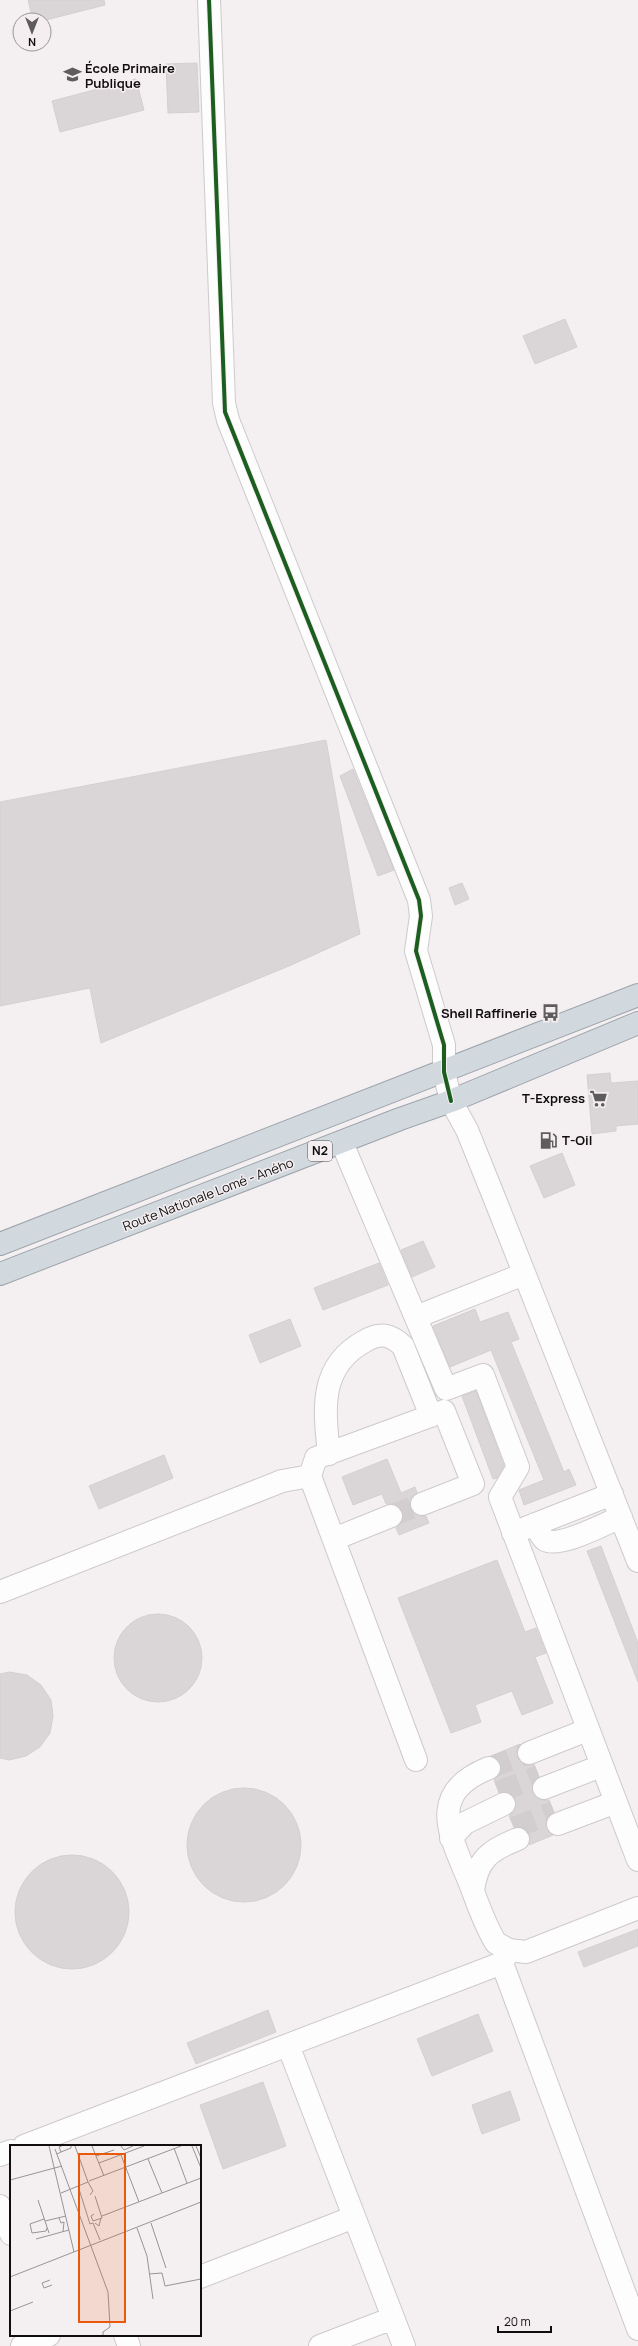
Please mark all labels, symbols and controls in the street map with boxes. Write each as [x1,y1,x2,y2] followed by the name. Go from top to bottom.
[12,12,52,52] north arrow
[28,35,36,50] text: N
[85,59,175,92] place label: École Primaire Publique
[62,65,82,85] school or university icon: École Primaire Publique
[540,1003,560,1023] bus stop icon: Shell Raffinerie
[441,1004,537,1022] place label: Shell Raffinerie
[588,1088,608,1108] supermarket icon: T-Express
[522,1089,585,1107] place label: T-Express
[539,1130,559,1150] fuel station icon: T-Oil
[562,1131,592,1149] place label: T-Oil
[308,1141,332,1161] road number: N2
[120,1153,296,1235] street label: Route Nationale Lomé - Aného
[10,2145,201,2336] inset map
[498,2308,551,2334] scale bar
[504,2313,531,2330] text: 20 m

